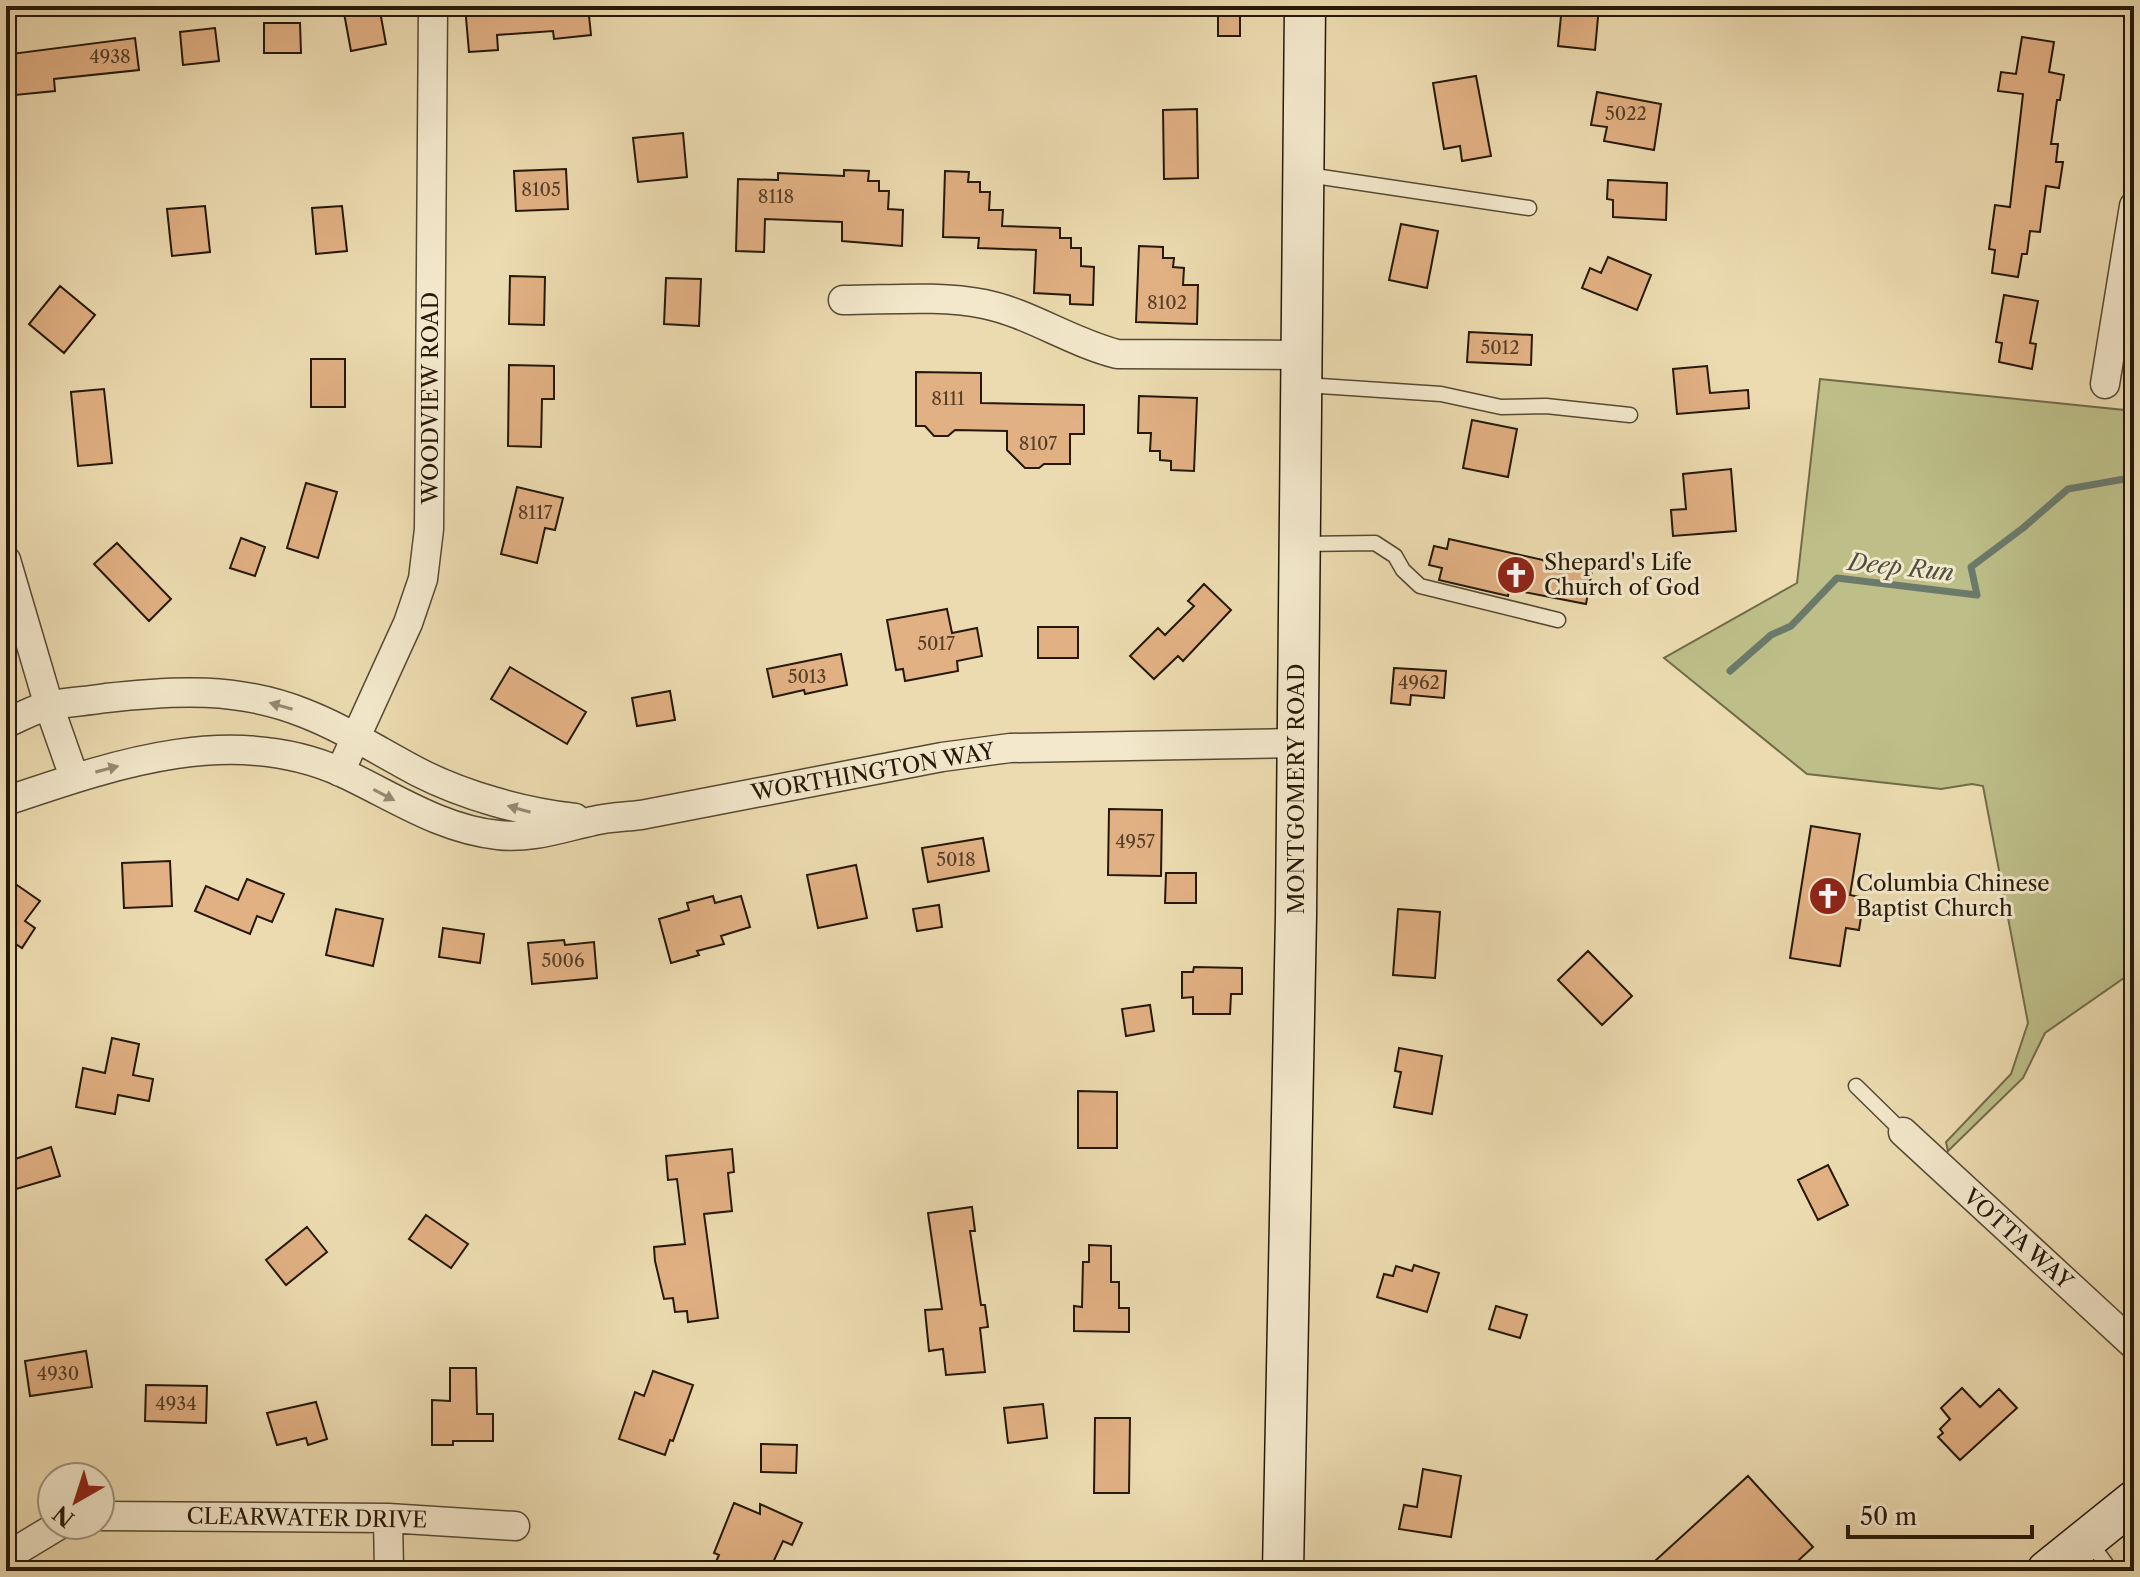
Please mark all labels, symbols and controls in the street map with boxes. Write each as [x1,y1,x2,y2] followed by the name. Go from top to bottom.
[89,46,131,68] house number: 4938
[1605,103,1647,125] house number: 5022
[521,179,561,201] house number: 8105
[758,186,794,208] house number: 8118
[417,292,444,505] street label: WOODVIEW ROAD
[1147,292,1187,314] house number: 8102
[1480,337,1520,359] house number: 5012
[931,388,965,410] house number: 8111
[1019,433,1057,455] house number: 8107
[518,502,552,524] house number: 8117
[1845,547,1955,587] water label: Deep Run
[1544,549,1700,601] place label: Shepard's Life Church of God
[1495,554,1537,596] church icon: Shepard's Life Church of God
[917,633,955,655] house number: 5017
[1283,663,1310,915] street label: MONTGOMERY ROAD
[788,666,826,688] house number: 5013
[1398,672,1440,694] house number: 4962
[269,699,293,712] one-way arrow
[748,737,997,807] street label: WORTHINGTON WAY
[94,762,119,774] one-way arrow
[373,788,395,802] one-way arrow
[507,802,531,815] one-way arrow
[1115,831,1155,853] house number: 4957
[936,849,976,871] house number: 5018
[1856,870,2050,922] place label: Columbia Chinese Baptist Church
[1807,875,1849,917] church icon: Columbia Chinese Baptist Church
[541,950,585,972] house number: 5006
[1957,1182,2079,1295] street label: VOTTA WAY
[37,1363,79,1385] house number: 4930
[155,1393,197,1415] house number: 4934
[36,1461,116,1541] north arrow
[1848,1489,2032,1539] scale bar
[48,1500,80,1533] text: N
[186,1502,428,1534] street label: CLEARWATER DRIVE
[1860,1502,1917,1531] text: 50 m

